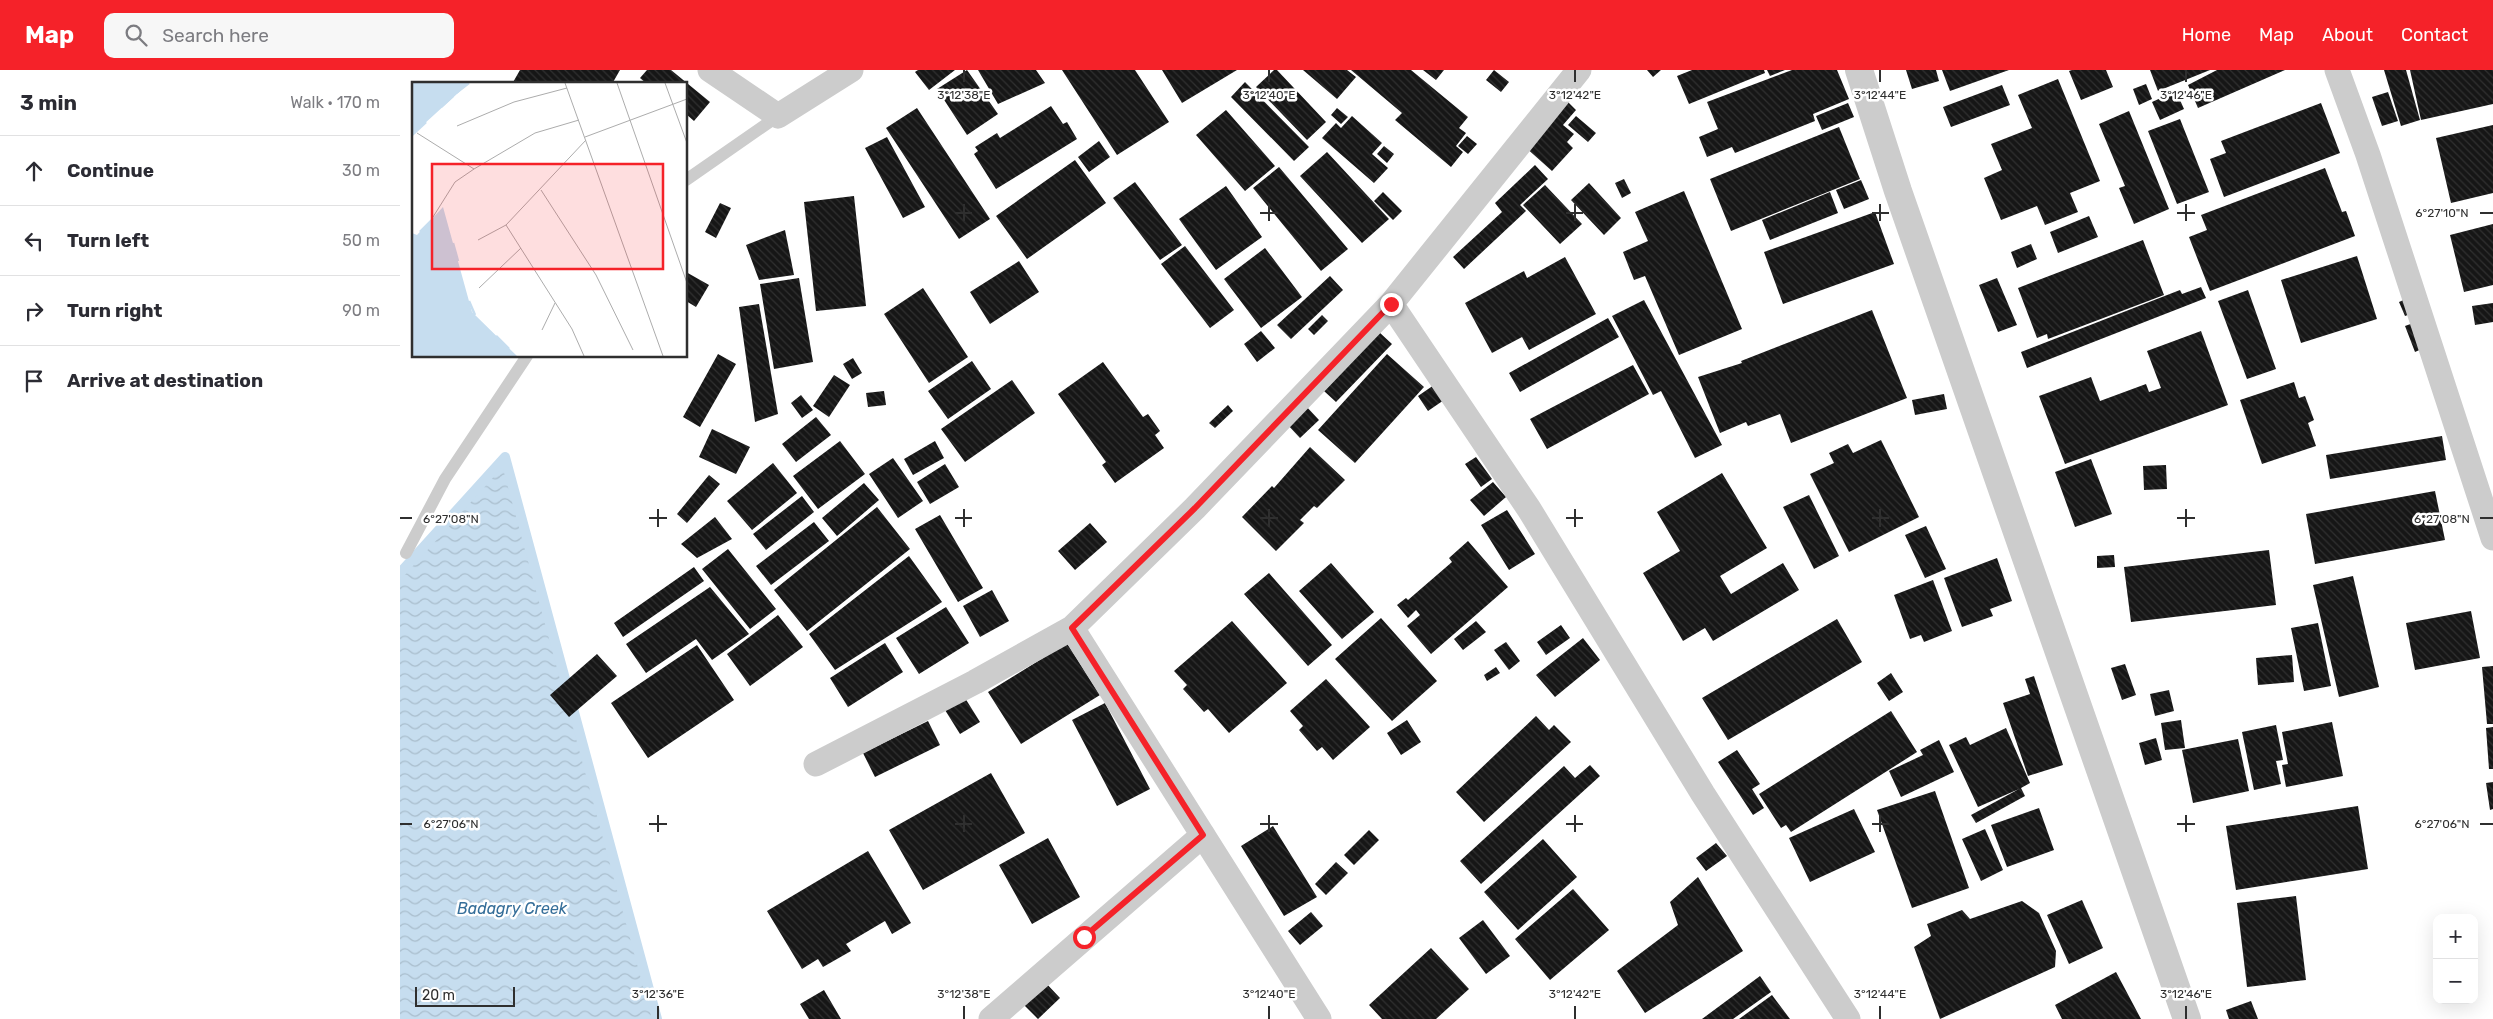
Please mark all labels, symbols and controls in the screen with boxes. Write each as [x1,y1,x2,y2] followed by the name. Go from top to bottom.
[104,13,454,58] search box
[25,21,74,49] text: Map
[122,21,150,49] icon: search
[162,24,269,47] text: Search here
[2182,24,2231,46] text: Home
[2259,24,2294,46] text: Map
[2322,24,2373,46] text: About
[2401,24,2468,46] text: Contact
[412,82,688,358] inset map
[937,88,991,102] text: 3°12'38"E
[1243,88,1295,102] text: 3°12'40"E
[1549,88,1601,102] text: 3°12'42"E
[1854,88,1906,102] text: 3°12'44"E
[2160,88,2212,102] text: 3°12'46"E
[20,90,77,115] text: 3 min
[290,93,380,112] text: Walk · 170 m
[20,157,48,185] icon: ahead
[67,159,154,182] text: Continue
[342,161,380,180] text: 30 m
[2415,206,2469,220] text: 6°27'10"N
[20,227,48,255] icon: left
[67,229,149,252] text: Turn left
[342,231,380,250] text: 50 m
[1380,293,1403,316] route end
[20,297,48,325] icon: right
[67,299,162,322] text: Turn right
[342,301,380,320] text: 90 m
[20,367,48,395] icon: arrive
[67,369,263,392] text: Arrive at destination
[423,512,479,526] text: 6°27'08"N
[2414,512,2470,526] text: 6°27'08"N
[424,817,478,831] text: 6°27'06"N
[2415,817,2469,831] text: 6°27'06"N
[457,899,568,918] water label: Badagry Creek
[2433,914,2478,1004] map controls
[2433,914,2478,959] button: +
[1073,926,1096,949] route start
[2433,959,2478,1004] button: −
[415,984,515,1007] scale bar
[422,987,455,1004] text: 20 m
[632,987,684,1001] text: 3°12'36"E
[937,987,991,1001] text: 3°12'38"E
[1243,987,1295,1001] text: 3°12'40"E
[1549,987,1601,1001] text: 3°12'42"E
[1854,987,1906,1001] text: 3°12'44"E
[2160,987,2212,1001] text: 3°12'46"E

